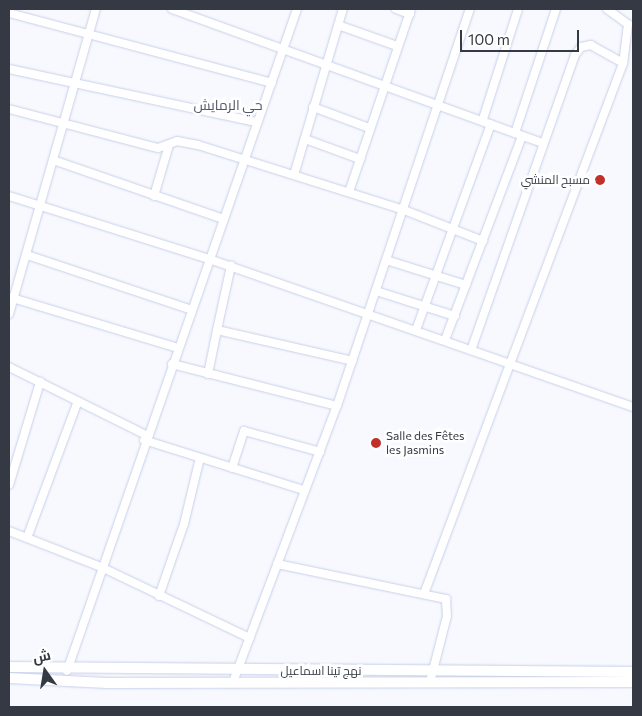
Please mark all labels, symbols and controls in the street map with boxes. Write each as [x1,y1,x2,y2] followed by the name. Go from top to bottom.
[462,20,581,52] scale bar
[468,30,510,48] text: 100 m
[194,97,262,113] district label: حي الرمايش
[521,173,590,187] place label: مسبح المنشي
[594,174,606,186] marker: مسبح المنشي
[386,429,465,457] place label: Salle des Fêtes les Jasmins
[370,437,382,449] marker: Salle des Fêtes les Jasmins
[20,646,70,696] north arrow
[31,646,52,666] text: ش
[281,664,361,678] street label: نهج تينا اسماعيل

